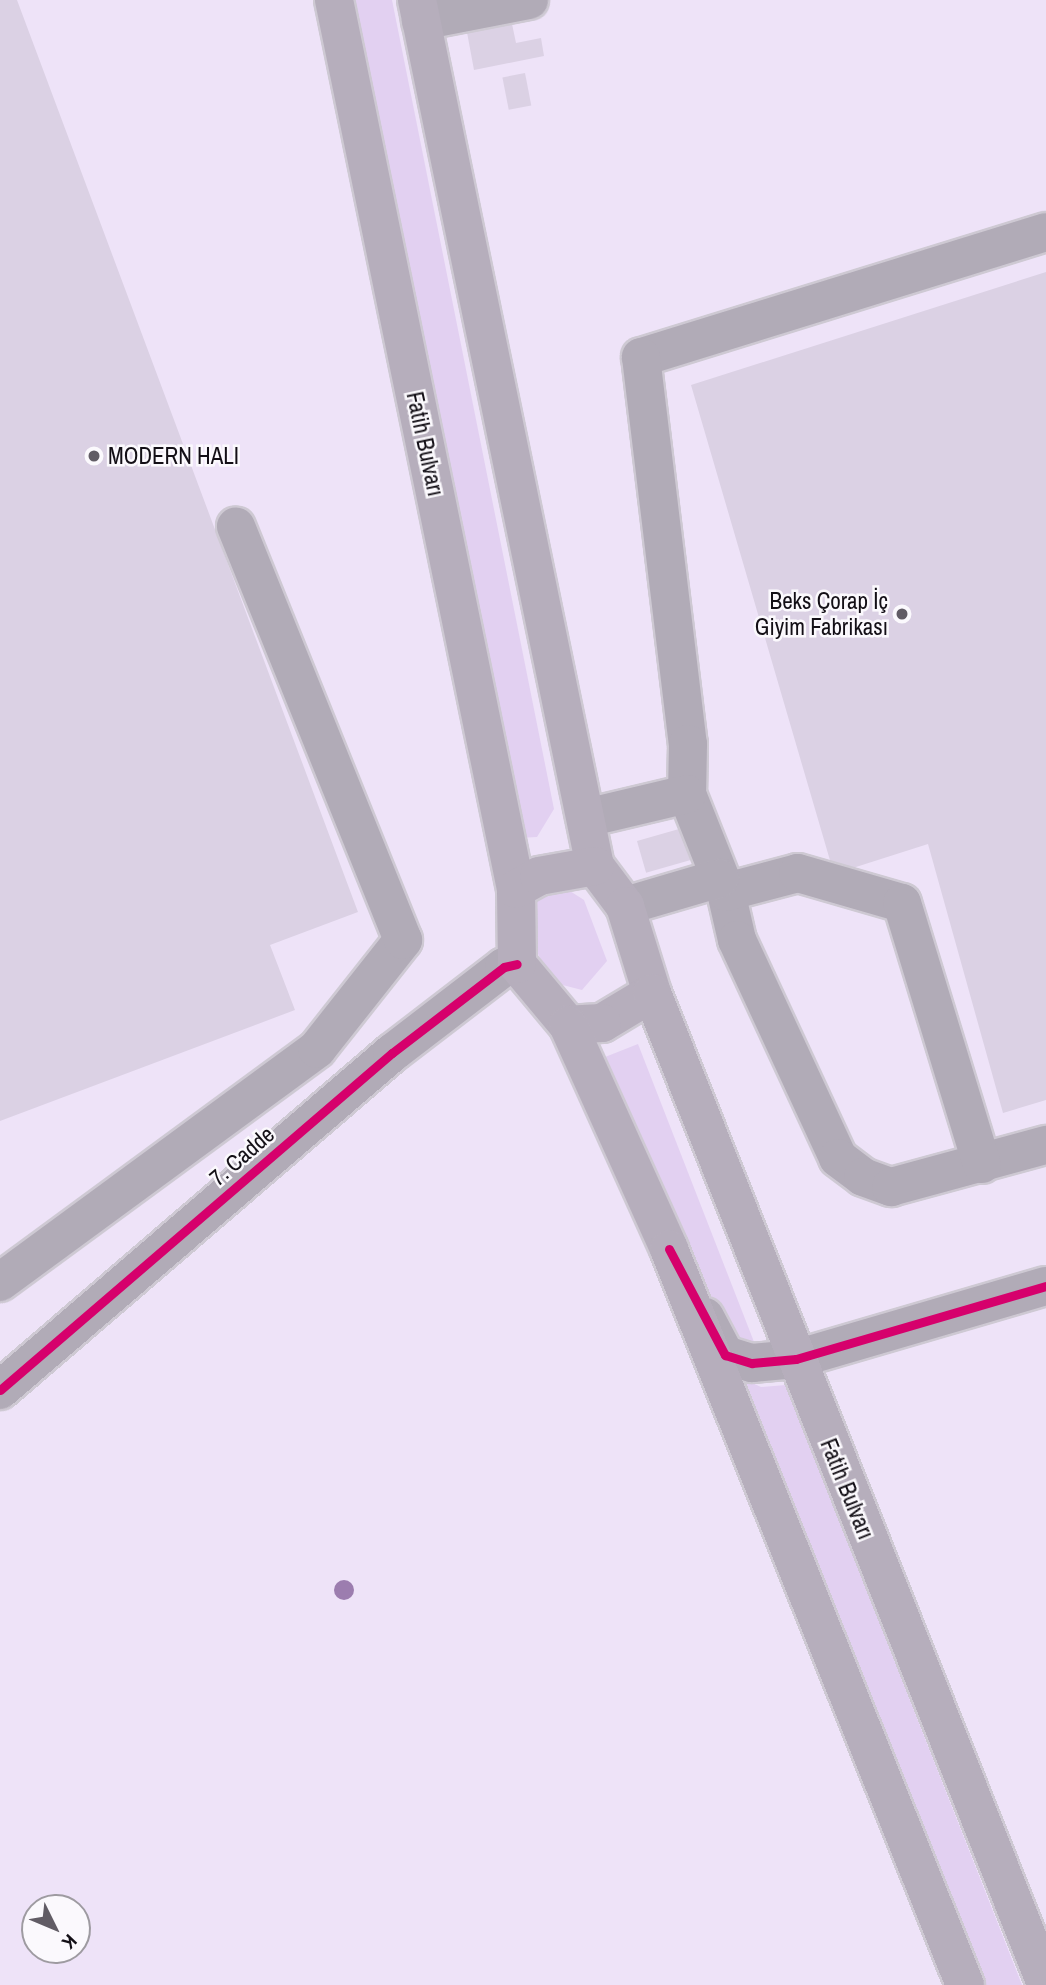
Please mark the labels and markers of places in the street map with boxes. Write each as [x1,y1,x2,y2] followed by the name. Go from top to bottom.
[108,442,239,470] place label: MODERN HALI
[86,448,102,464] marker: MODERN HALI
[755,587,888,641] place label: Beks Çorap İç Giyim Fabrikası
[894,606,910,622] marker: Beks Çorap İç Giyim Fabrikası

